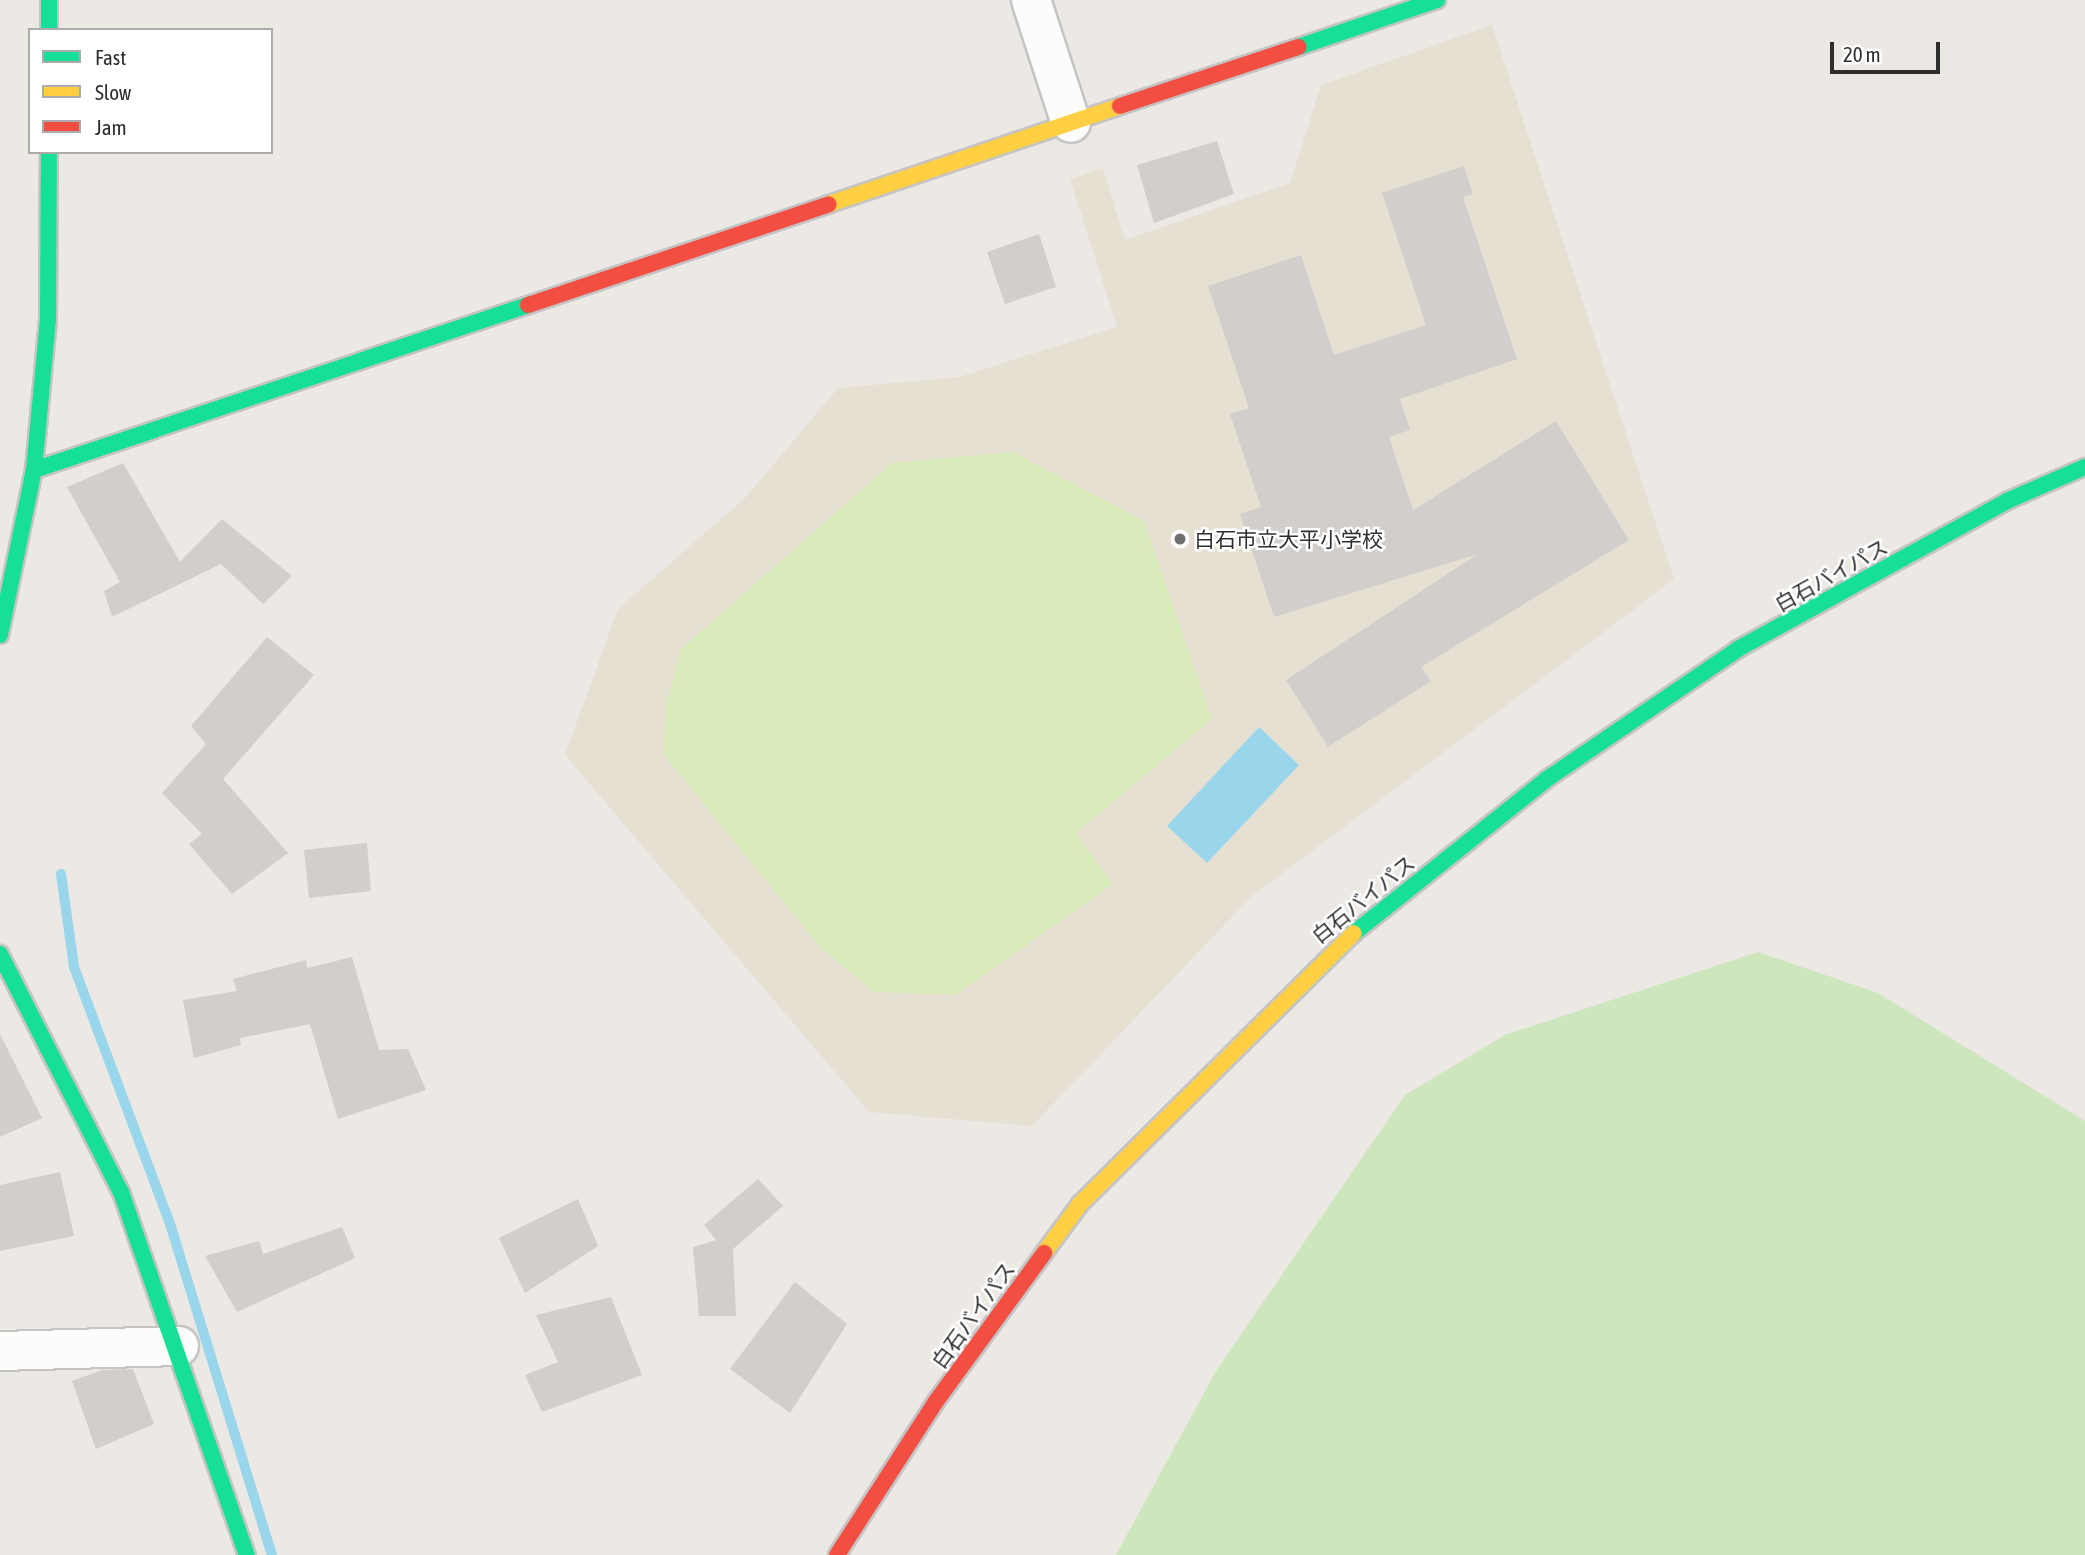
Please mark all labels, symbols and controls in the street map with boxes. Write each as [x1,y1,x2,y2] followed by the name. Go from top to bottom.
[28,28,273,154] legend
[1833,28,1943,72] scale bar
[1843,42,1881,66] text: 20 m
[95,45,126,69] text: Fast
[95,80,131,104] text: Slow
[95,115,127,139] text: Jam
[1194,526,1383,552] place label: 白石市立大平小学校
[1172,531,1188,547] marker: 白石市立大平小学校
[1770,533,1892,617] street label: 白石バイパス
[1306,850,1420,948] street label: 白石バイパス
[926,1257,1020,1373] street label: 白石バイパス

